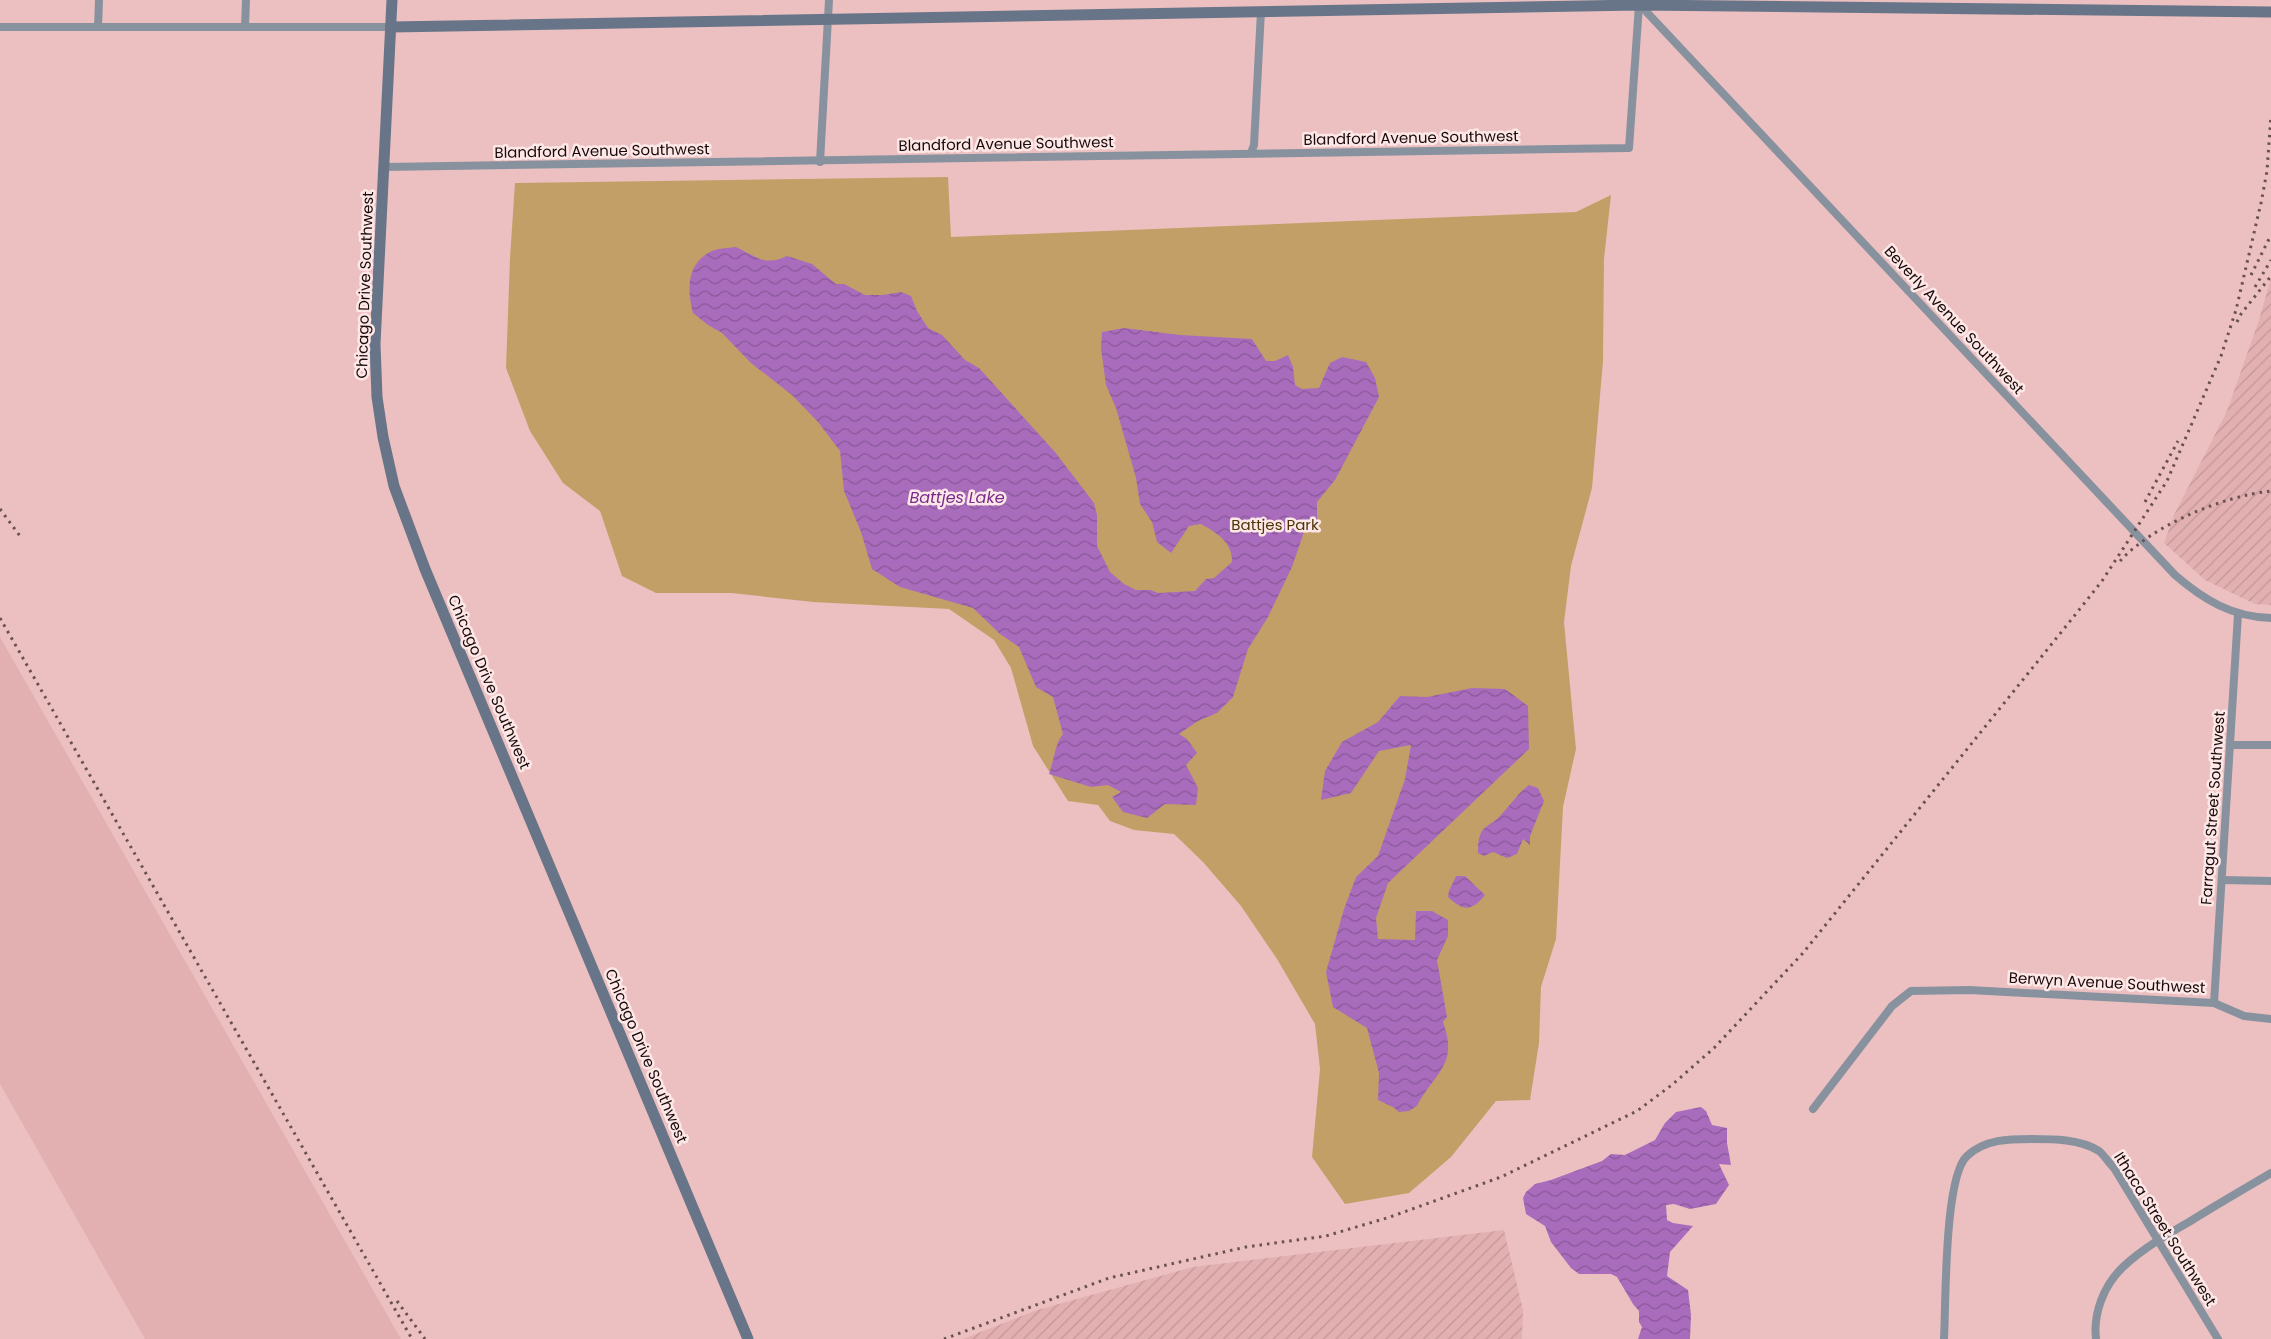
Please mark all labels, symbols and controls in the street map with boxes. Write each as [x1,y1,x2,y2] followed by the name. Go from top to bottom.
[1303,125,1519,150] street label: Blandford Avenue Southwest
[898,131,1114,156] street label: Blandford Avenue Southwest
[494,138,710,163] street label: Blandford Avenue Southwest
[351,191,378,379] street label: Chicago Drive Southwest
[1880,241,2029,399] street label: Beverly Avenue Southwest
[909,486,1005,509] water label: Battjes Lake
[1231,514,1319,535] park label: Battjes Park
[443,591,536,772] street label: Chicago Drive Southwest
[2195,710,2230,906] street label: Farragut Street Southwest
[600,965,693,1146] street label: Chicago Drive Southwest
[2008,967,2206,998] street label: Berwyn Avenue Southwest
[2109,1148,2221,1310] street label: Ithaca Street Southwest

